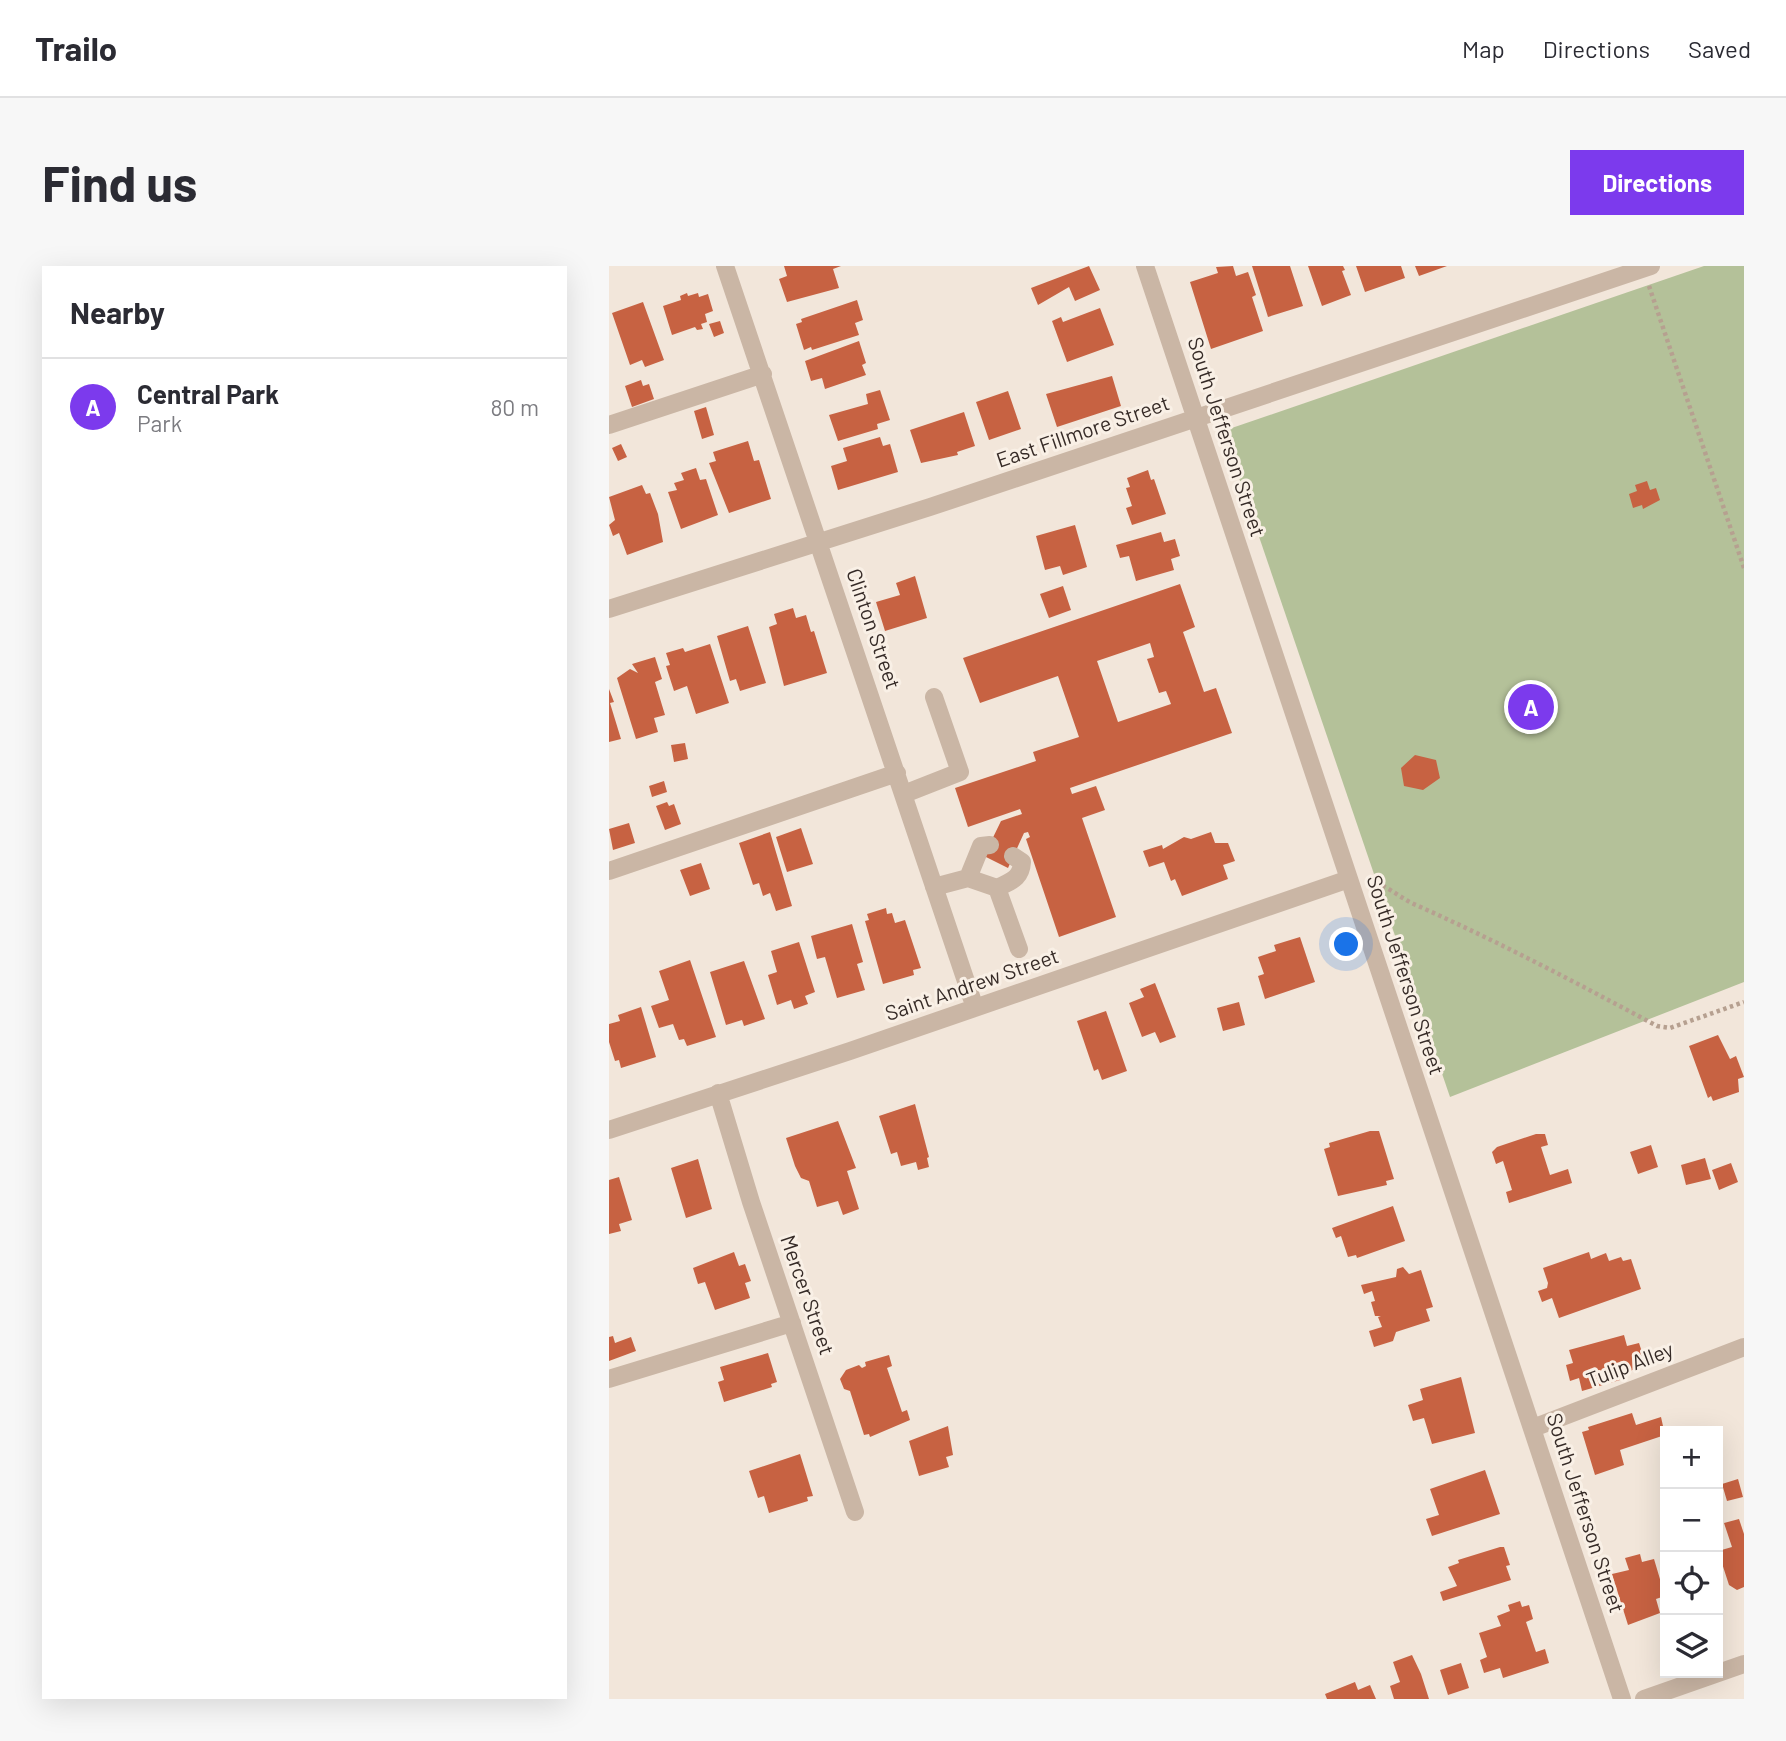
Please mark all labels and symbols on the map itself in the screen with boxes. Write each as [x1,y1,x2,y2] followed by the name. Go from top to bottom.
[1183,334,1272,540] street label: South Jefferson Street
[993,389,1172,472] street label: East Fillmore Street
[842,565,907,692] street label: Clinton Street
[1508,681,1554,733] pin: A
[1362,872,1451,1078] street label: South Jefferson Street
[1329,927,1363,961] your location
[881,942,1062,1025] street label: Saint Andrew Street
[776,1231,841,1358] street label: Mercer Street
[1582,1335,1677,1392] street label: Tulip Alley
[1542,1410,1631,1616] street label: South Jefferson Street

